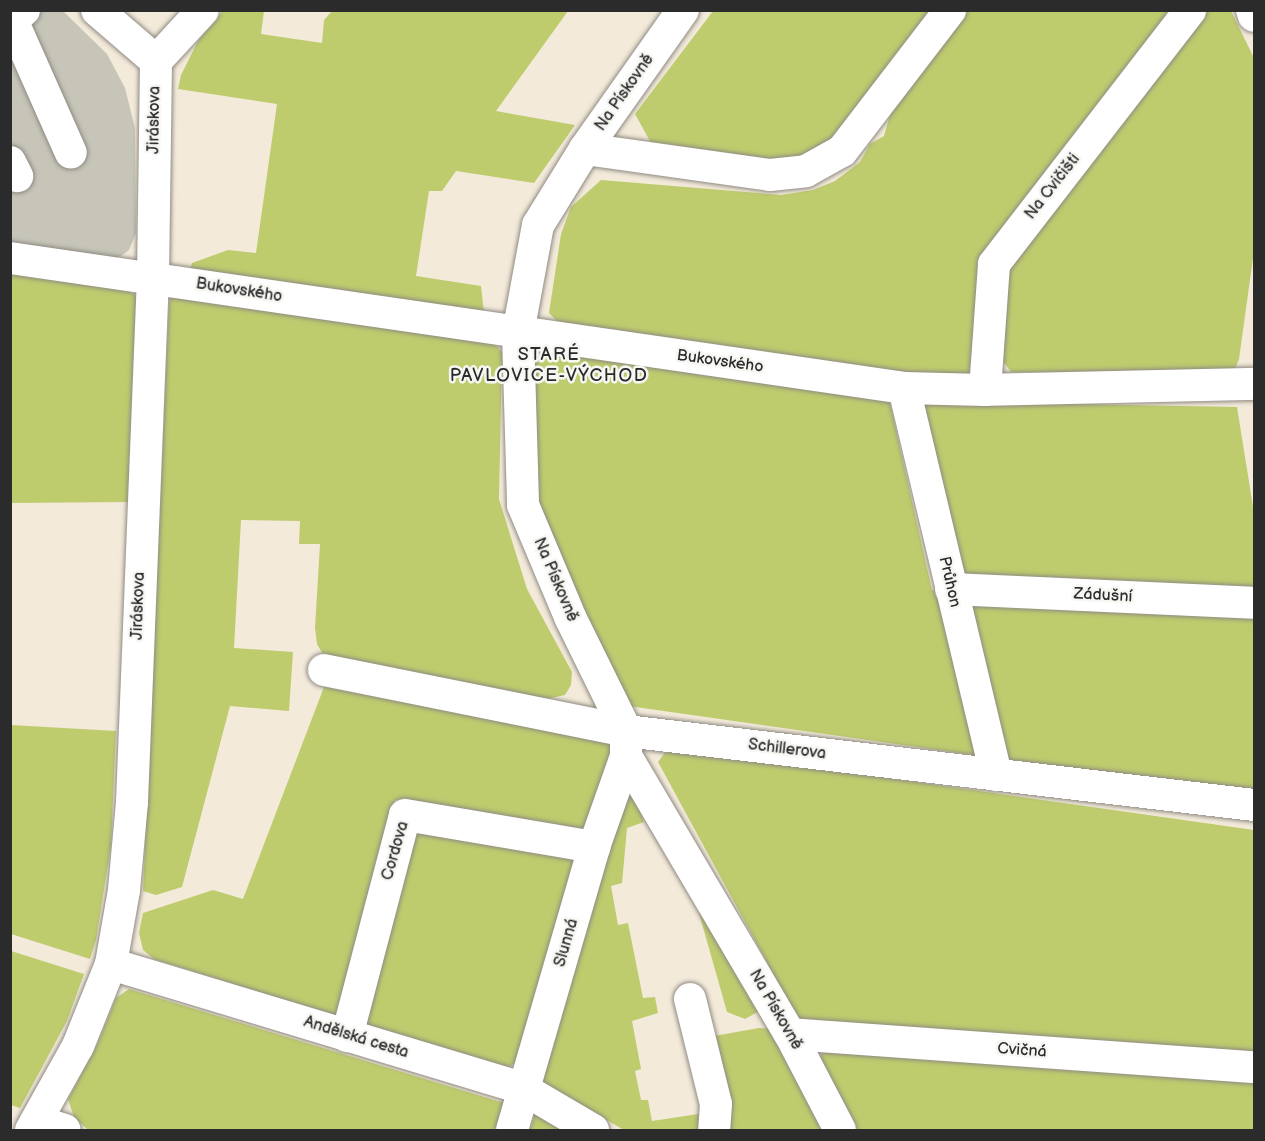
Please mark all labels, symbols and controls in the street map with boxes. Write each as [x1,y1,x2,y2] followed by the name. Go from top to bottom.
[592,51,658,135] street label: Na Pískovně
[145,86,165,154] street label: Jiráskova
[1021,150,1085,224] street label: Na Cvičišti
[194,275,284,307] street label: Bukovského
[450,345,648,388] district label: STARÉ PAVLOVICE-VÝCHOD
[676,346,764,378] street label: Bukovského
[529,535,581,625] street label: Na Pískovně
[934,555,964,609] street label: Průhon
[128,572,150,640] street label: Jiráskova
[1073,585,1133,607] street label: Zádušní
[747,736,827,764] street label: Schillerova
[378,819,414,883] street label: Cordova
[551,917,583,969] street label: Slunná
[744,967,806,1053] street label: Na Pískovně
[301,1013,411,1063] street label: Andělská cesta
[997,1040,1047,1062] street label: Cvičná

